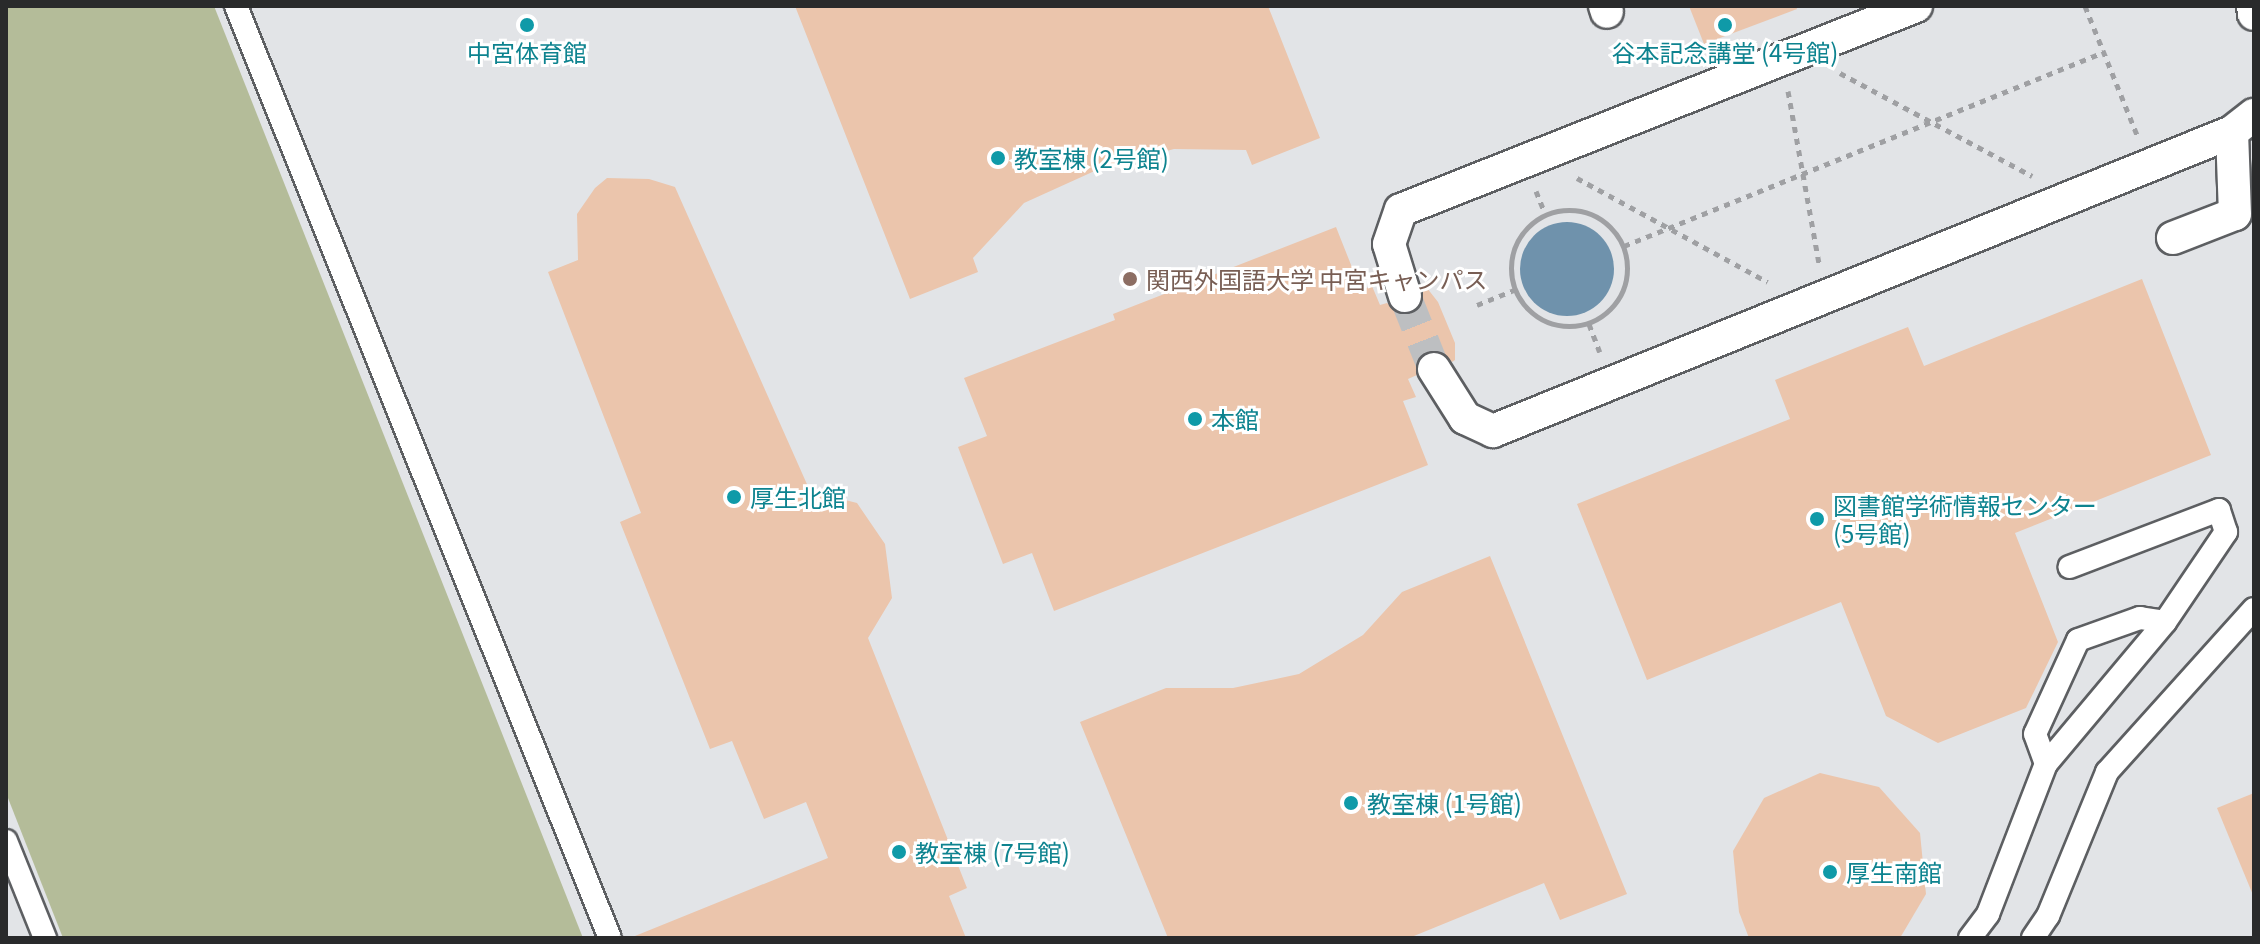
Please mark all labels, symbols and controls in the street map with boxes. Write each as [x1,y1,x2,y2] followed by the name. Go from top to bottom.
[518,16,536,34] marker: 中宮体育館
[1716,16,1734,34] marker: 谷本記念講堂 (4号館)
[467,38,587,66] place label: 中宮体育館
[1612,38,1838,66] place label: 谷本記念講堂 (4号館)
[1014,144,1169,172] place label: 教室棟 (2号館)
[989,149,1007,167] marker: 教室棟 (2号館)
[1146,265,1487,293] place label: 関西外国語大学 中宮キャンパス
[1121,270,1139,288] marker: 関西外国語大学 中宮キャンパス
[1211,405,1259,433] place label: 本館
[1186,410,1204,428] marker: 本館
[750,483,846,511] place label: 厚生北館
[725,488,743,506] marker: 厚生北館
[1833,491,2097,547] place label: 図書館学術情報センター (5号館)
[1808,510,1826,528] marker: 図書館学術情報センター (5号館)
[1367,789,1522,817] place label: 教室棟 (1号館)
[1342,794,1360,812] marker: 教室棟 (1号館)
[915,838,1070,866] place label: 教室棟 (7号館)
[890,843,908,861] marker: 教室棟 (7号館)
[1846,858,1942,886] place label: 厚生南館
[1821,863,1839,881] marker: 厚生南館

